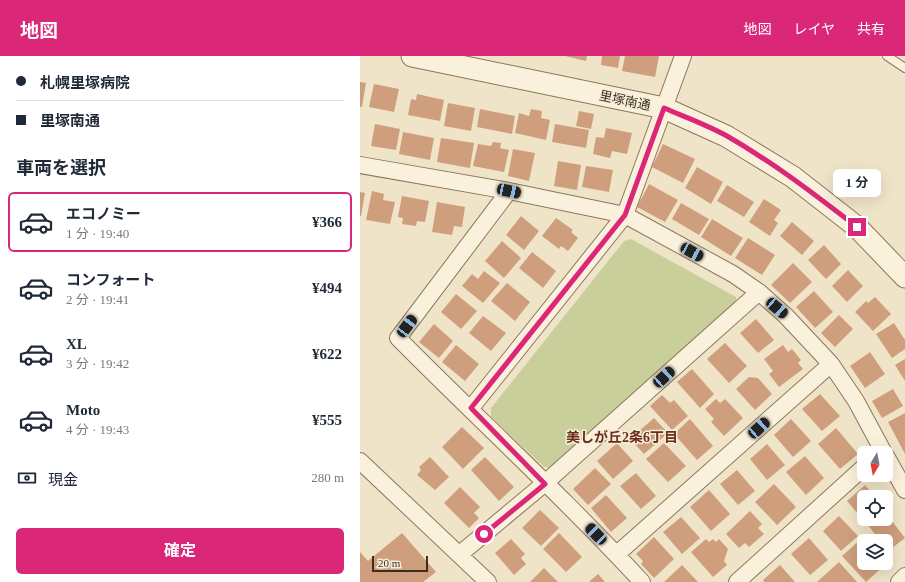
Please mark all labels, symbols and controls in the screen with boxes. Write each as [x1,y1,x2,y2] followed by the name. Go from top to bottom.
[20,20,58,41] text: 地図
[743,22,771,37] text: 地図
[793,22,835,37] text: レイヤ
[857,22,885,37] text: 共有
[40,75,130,91] text: 札幌里塚病院
[598,88,652,113] street label: 里塚南通
[40,113,100,129] text: 里塚南通
[16,158,106,178] text: 車両を選択
[833,169,881,197] callout: 1 分
[846,175,868,190] text: 1 分
[496,183,522,199] car
[18,204,54,240] icon: car
[66,206,141,222] text: エコノミー
[312,214,342,230] text: ¥366
[848,218,866,236] route end
[66,226,129,241] text: 1 分 · 19:40
[679,241,705,263] car
[18,270,54,306] icon: car
[66,272,156,288] text: コンフォート
[312,280,342,296] text: ¥494
[66,292,129,307] text: 2 分 · 19:41
[764,296,790,320] car
[395,313,419,339] car
[18,336,54,372] icon: car
[66,336,87,352] text: XL
[312,346,342,362] text: ¥622
[66,356,129,371] text: 3 分 · 19:42
[651,365,677,389] car
[18,402,54,438] icon: car
[66,402,100,418] text: Moto
[312,412,342,428] text: ¥555
[746,416,772,440] car
[66,422,129,437] text: 4 分 · 19:43
[566,429,678,445] district label: 美しが丘2条6丁目
[857,446,893,482] north arrow
[857,446,893,570] map controls
[16,467,38,489] icon: cash
[311,470,344,485] text: 280 m
[48,472,78,488] text: 現金
[857,490,893,526] button: locate
[583,521,609,547] car
[475,525,493,543] route start
[16,528,344,574] button: 確定
[857,534,893,570] button: layers
[372,554,428,573] scale bar
[378,557,400,569] text: 20 m

